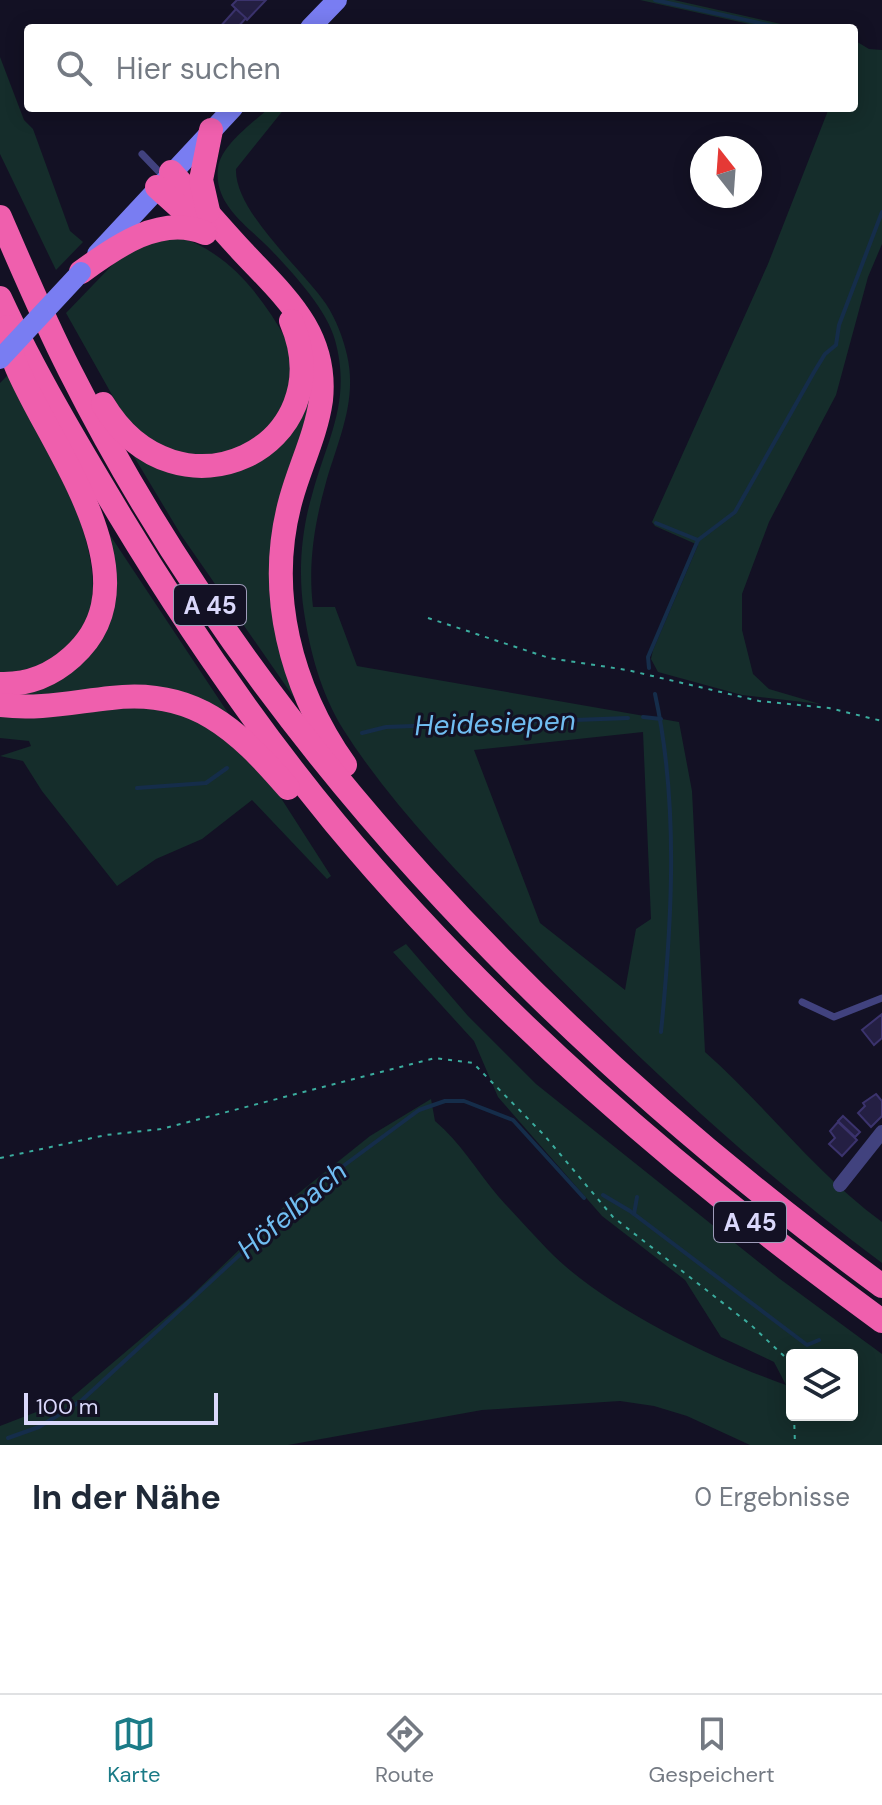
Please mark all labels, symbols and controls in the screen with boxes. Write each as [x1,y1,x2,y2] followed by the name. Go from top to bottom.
[24,24,858,112] search box
[52,46,96,90] icon: search
[116,49,281,88] text: Hier suchen
[690,136,762,208] north arrow
[174,585,246,625] road number: A 45
[414,702,576,744] water label: Heidesiepen
[229,1153,355,1267] water label: Höfelbach
[714,1202,786,1242] road number: A 45
[786,1349,858,1421] map controls
[786,1349,858,1421] button: layers
[24,1389,218,1425] scale bar
[36,1392,98,1421] text: 100 m
[32,1475,221,1520] text: In der Nähe
[694,1480,850,1514] text: 0 Ergebnisse
[107,1712,161,1789] tab: Karte
[375,1712,434,1789] tab: Route
[648,1712,775,1789] tab: Gespeichert

